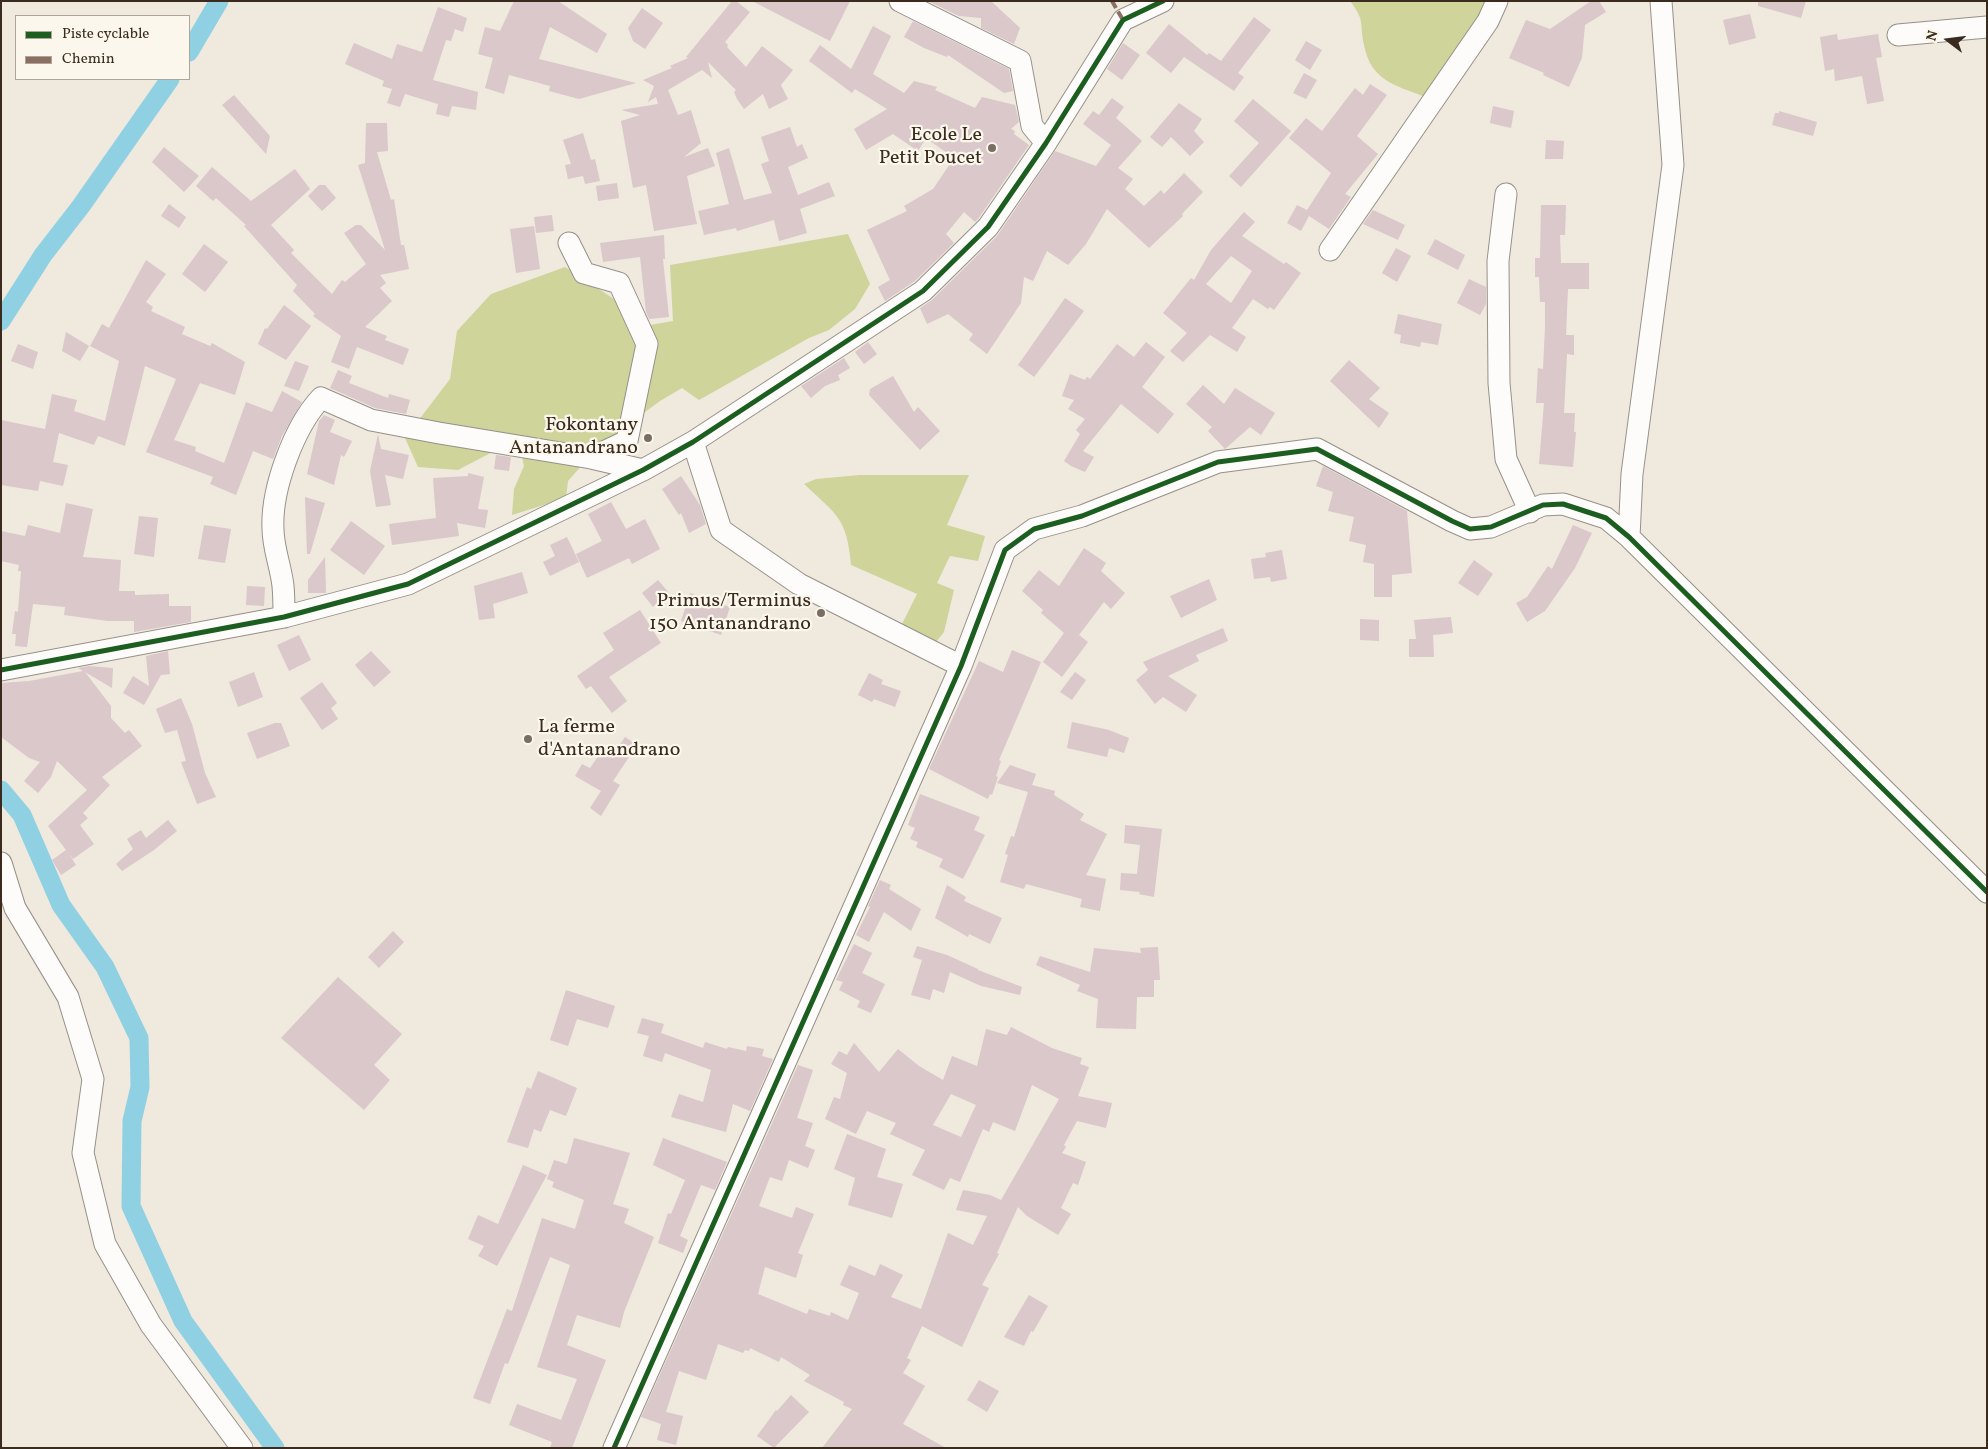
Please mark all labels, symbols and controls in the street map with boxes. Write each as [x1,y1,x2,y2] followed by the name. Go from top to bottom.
[15,15,190,80] legend
[1923,15,1973,65] north arrow
[62,24,149,45] text: Piste cyclable
[1923,29,1944,43] text: N
[62,49,115,70] text: Chemin
[879,124,982,171] place label: Ecole Le Petit Poucet
[986,142,998,154] marker: Ecole Le Petit Poucet
[509,414,638,461] place label: Fokontany Antanandrano
[642,432,654,444] marker: Fokontany Antanandrano
[649,590,811,637] place label: Primus/Terminus 150 Antanandrano
[815,607,827,619] marker: Primus/Terminus 150 Antanandrano
[538,716,680,763] place label: La ferme d'Antanandrano
[522,733,534,745] marker: La ferme d'Antanandrano

